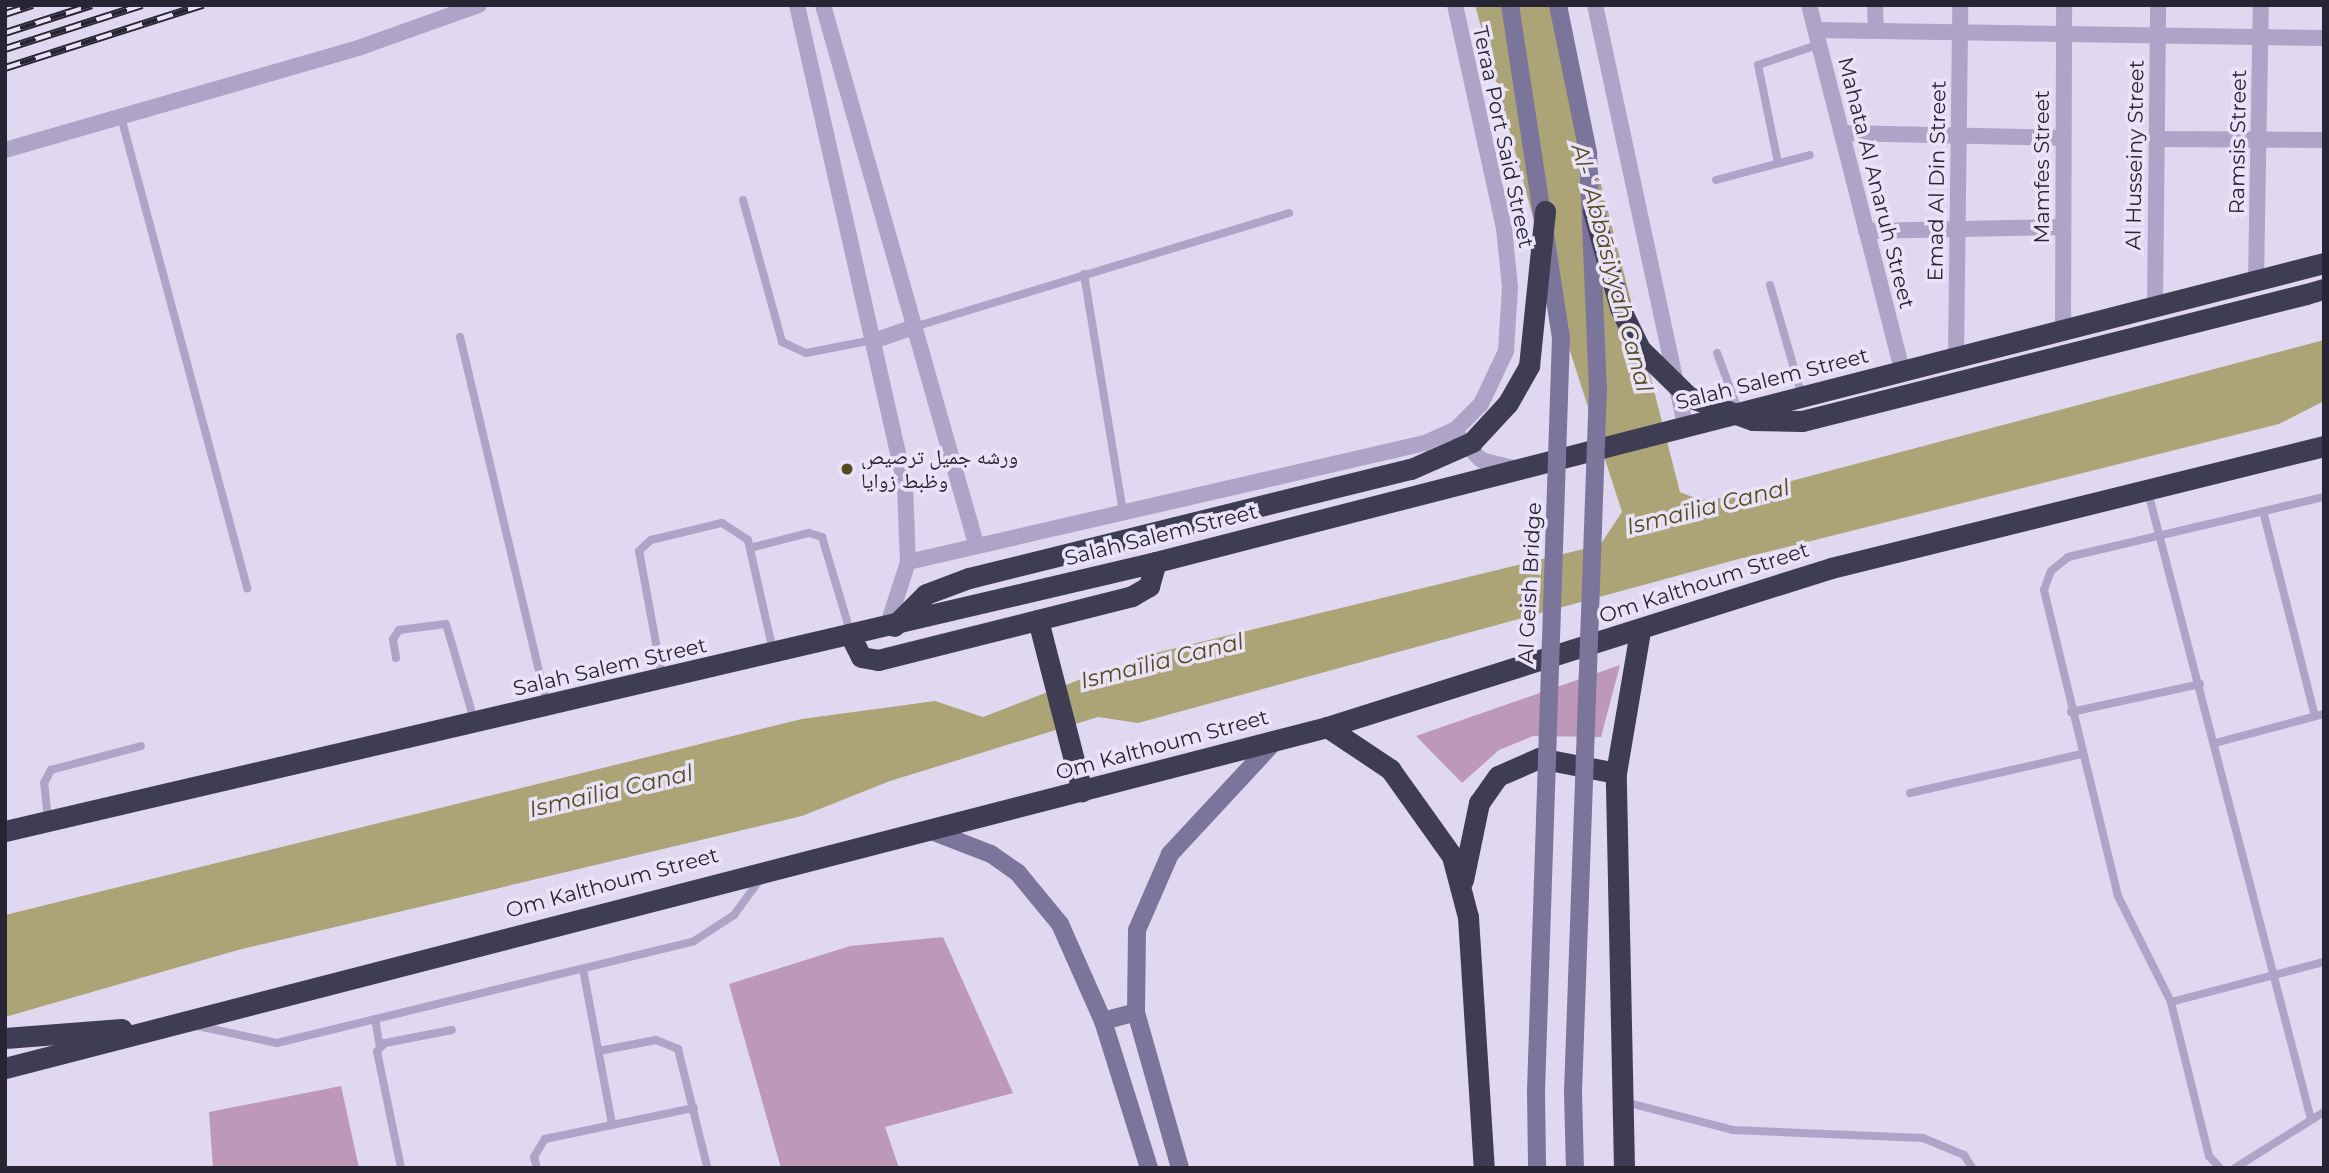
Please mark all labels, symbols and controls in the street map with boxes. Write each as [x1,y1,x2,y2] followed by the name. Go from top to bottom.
[1467,24,1539,250] street label: Teraa Port Said Street
[1832,54,1920,312] street label: Mahata Al Anaruh Street
[2121,60,2149,250] street label: Al Husseiny Street
[2224,69,2252,215] street label: Ramsis Street
[1923,80,1951,282] street label: Emad Al Din Street
[2029,90,2055,244] street label: Mamfes Street
[1566,141,1658,395] water label: Al-ʿAbbāsiyyah Canal
[1673,343,1871,415] street label: Salah Salem Street
[861,444,1018,494] place label: ورشه جميل ترصيص وظبط زوايا
[839,461,855,477] marker: ورشه جميل ترصيص وظبط زوايا
[1624,473,1792,541] water label: Ismaïlia Canal
[1062,499,1260,571] street label: Salah Salem Street
[1513,502,1547,664] street label: Al Geish Bridge
[1596,537,1812,629] street label: Om Kalthoum Street
[1078,627,1246,695] water label: Ismaïlia Canal
[511,632,709,702] street label: Salah Salem Street
[1053,704,1271,786] street label: Om Kalthoum Street
[526,759,696,823] water label: Ismaïlia Canal
[503,842,721,924] street label: Om Kalthoum Street

